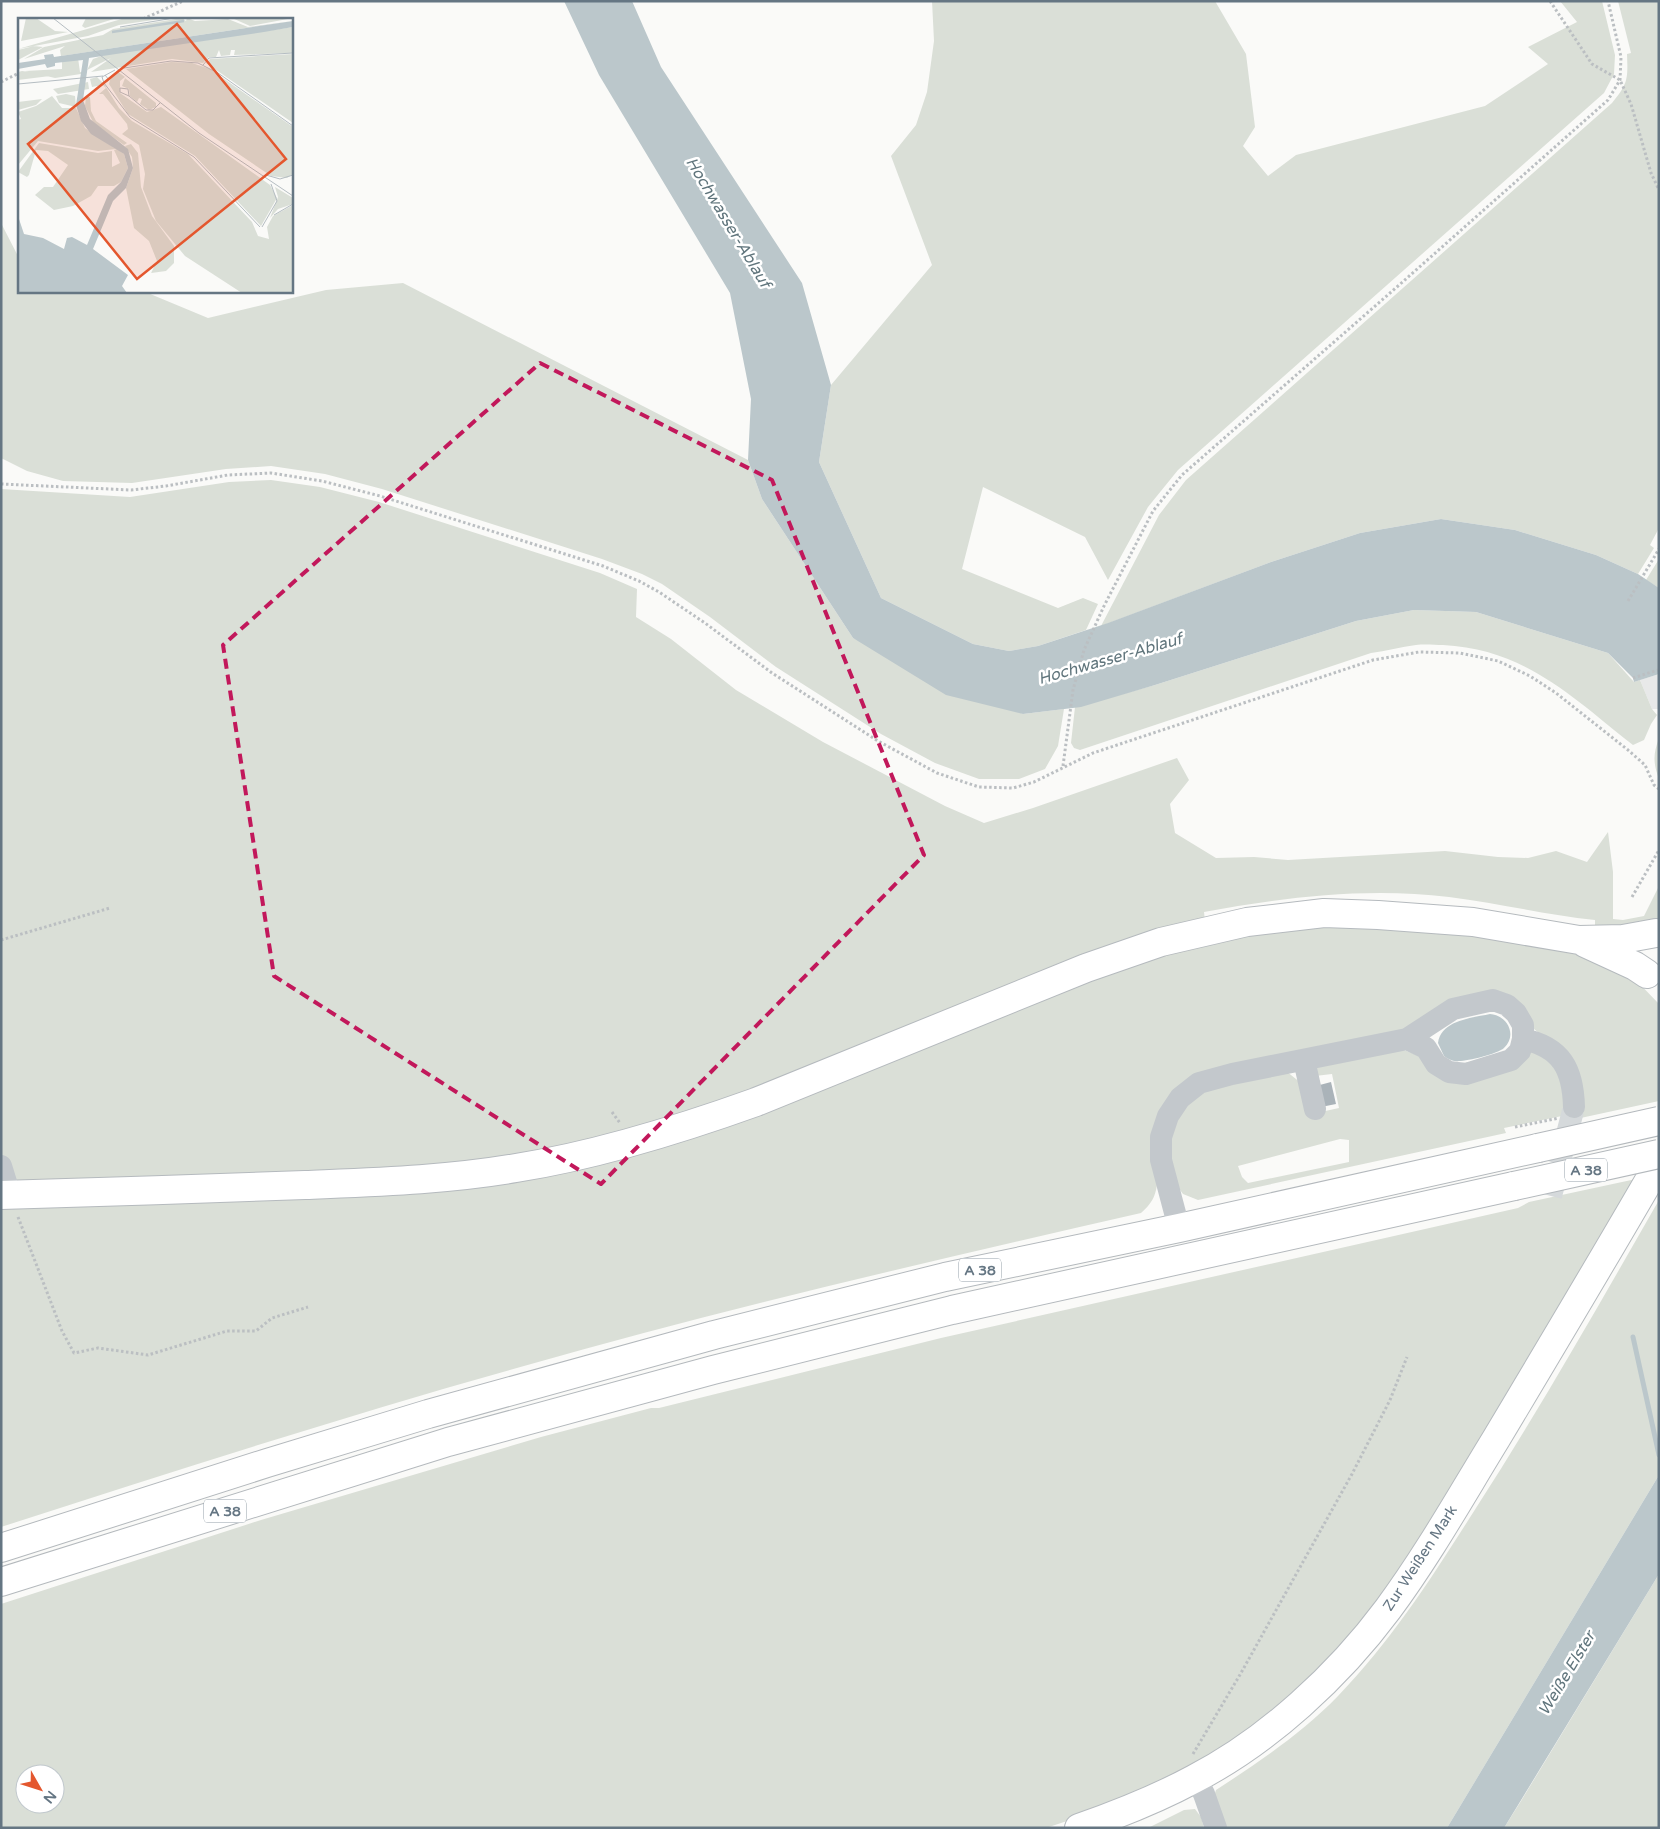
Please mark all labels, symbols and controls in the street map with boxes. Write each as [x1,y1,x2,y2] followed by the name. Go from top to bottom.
[18,18,292,292] inset map
[681,154,777,294] water label: Hochwasser-Ablauf
[1036,628,1187,689] water label: Hochwasser-Ablauf
[1565,1158,1607,1182] road number: A 38
[959,1258,1001,1282] road number: A 38
[204,1500,246,1522] road number: A 38
[1379,1502,1461,1614] street label: Zur Weißen Mark
[1534,1626,1601,1719] water label: Weiße Elster
[15,1764,65,1814] north arrow
[40,1787,60,1807] text: N

